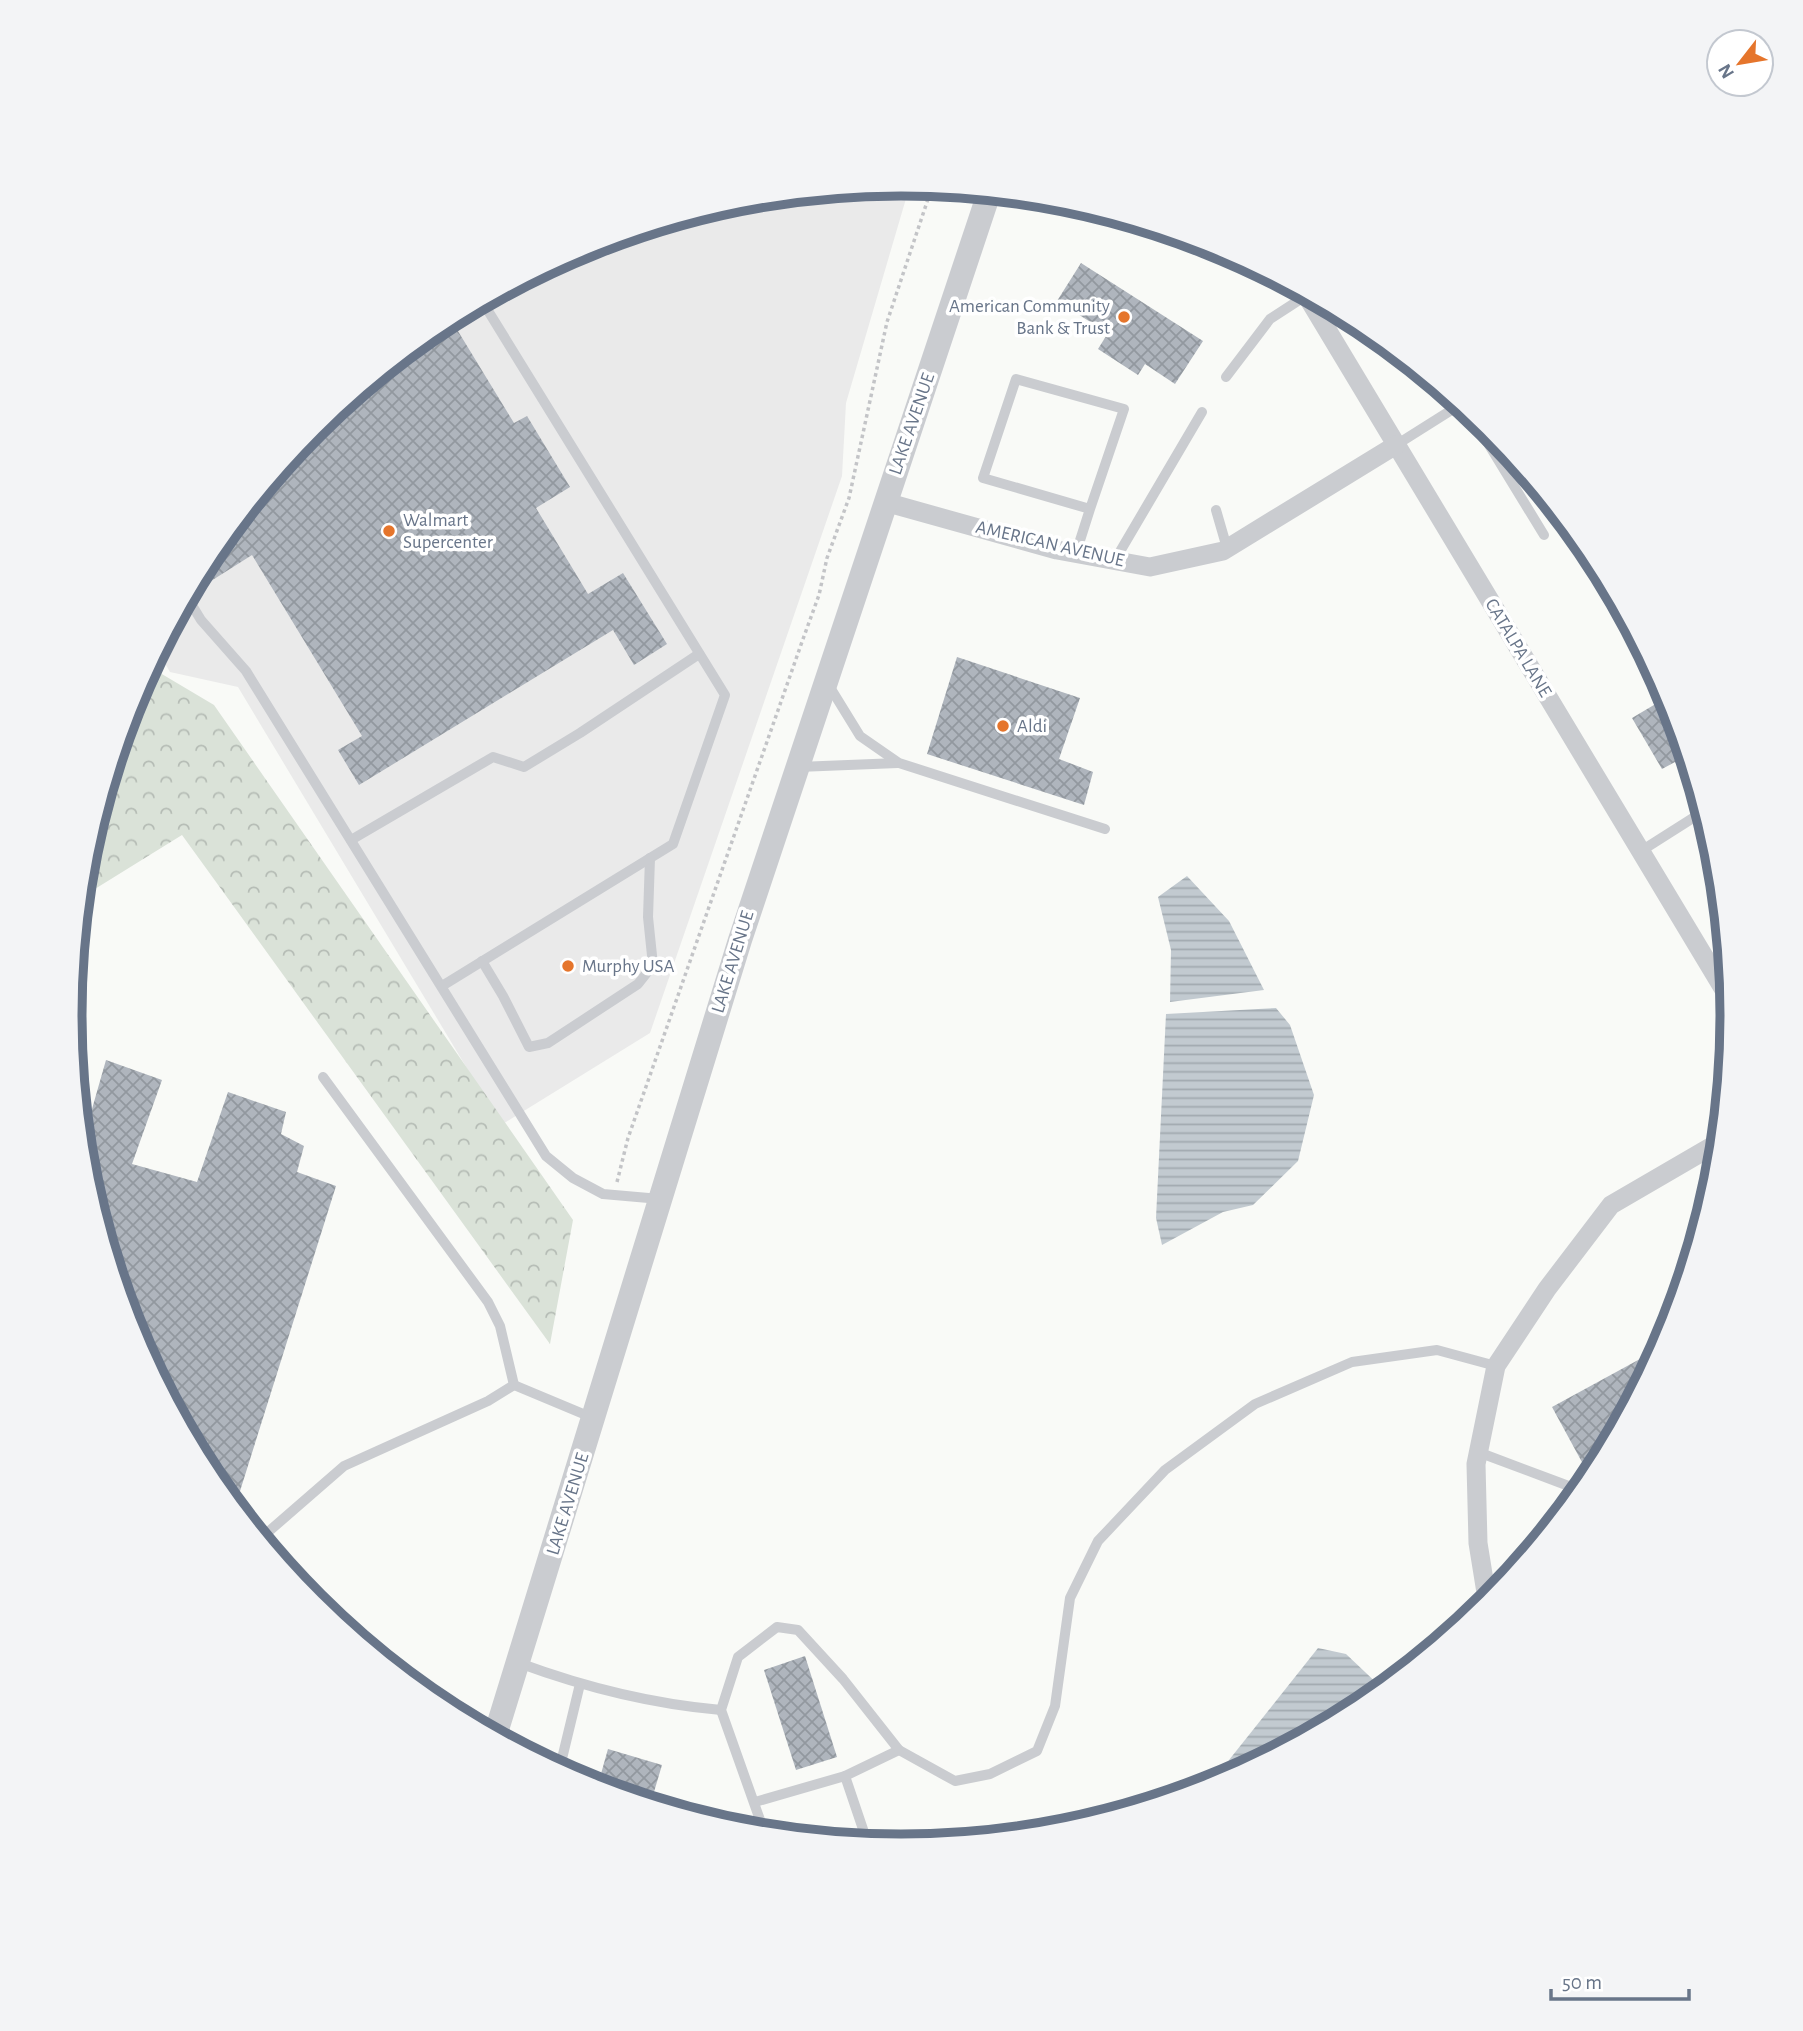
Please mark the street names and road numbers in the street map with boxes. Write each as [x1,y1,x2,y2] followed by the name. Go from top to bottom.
[886,371,938,477] street label: LAKE AVENUE
[974,518,1126,570] street label: AMERICAN AVENUE
[1481,596,1555,700] street label: CATALPA LANE
[708,909,758,1015] street label: LAKE AVENUE
[543,1451,593,1557] street label: LAKE AVENUE

